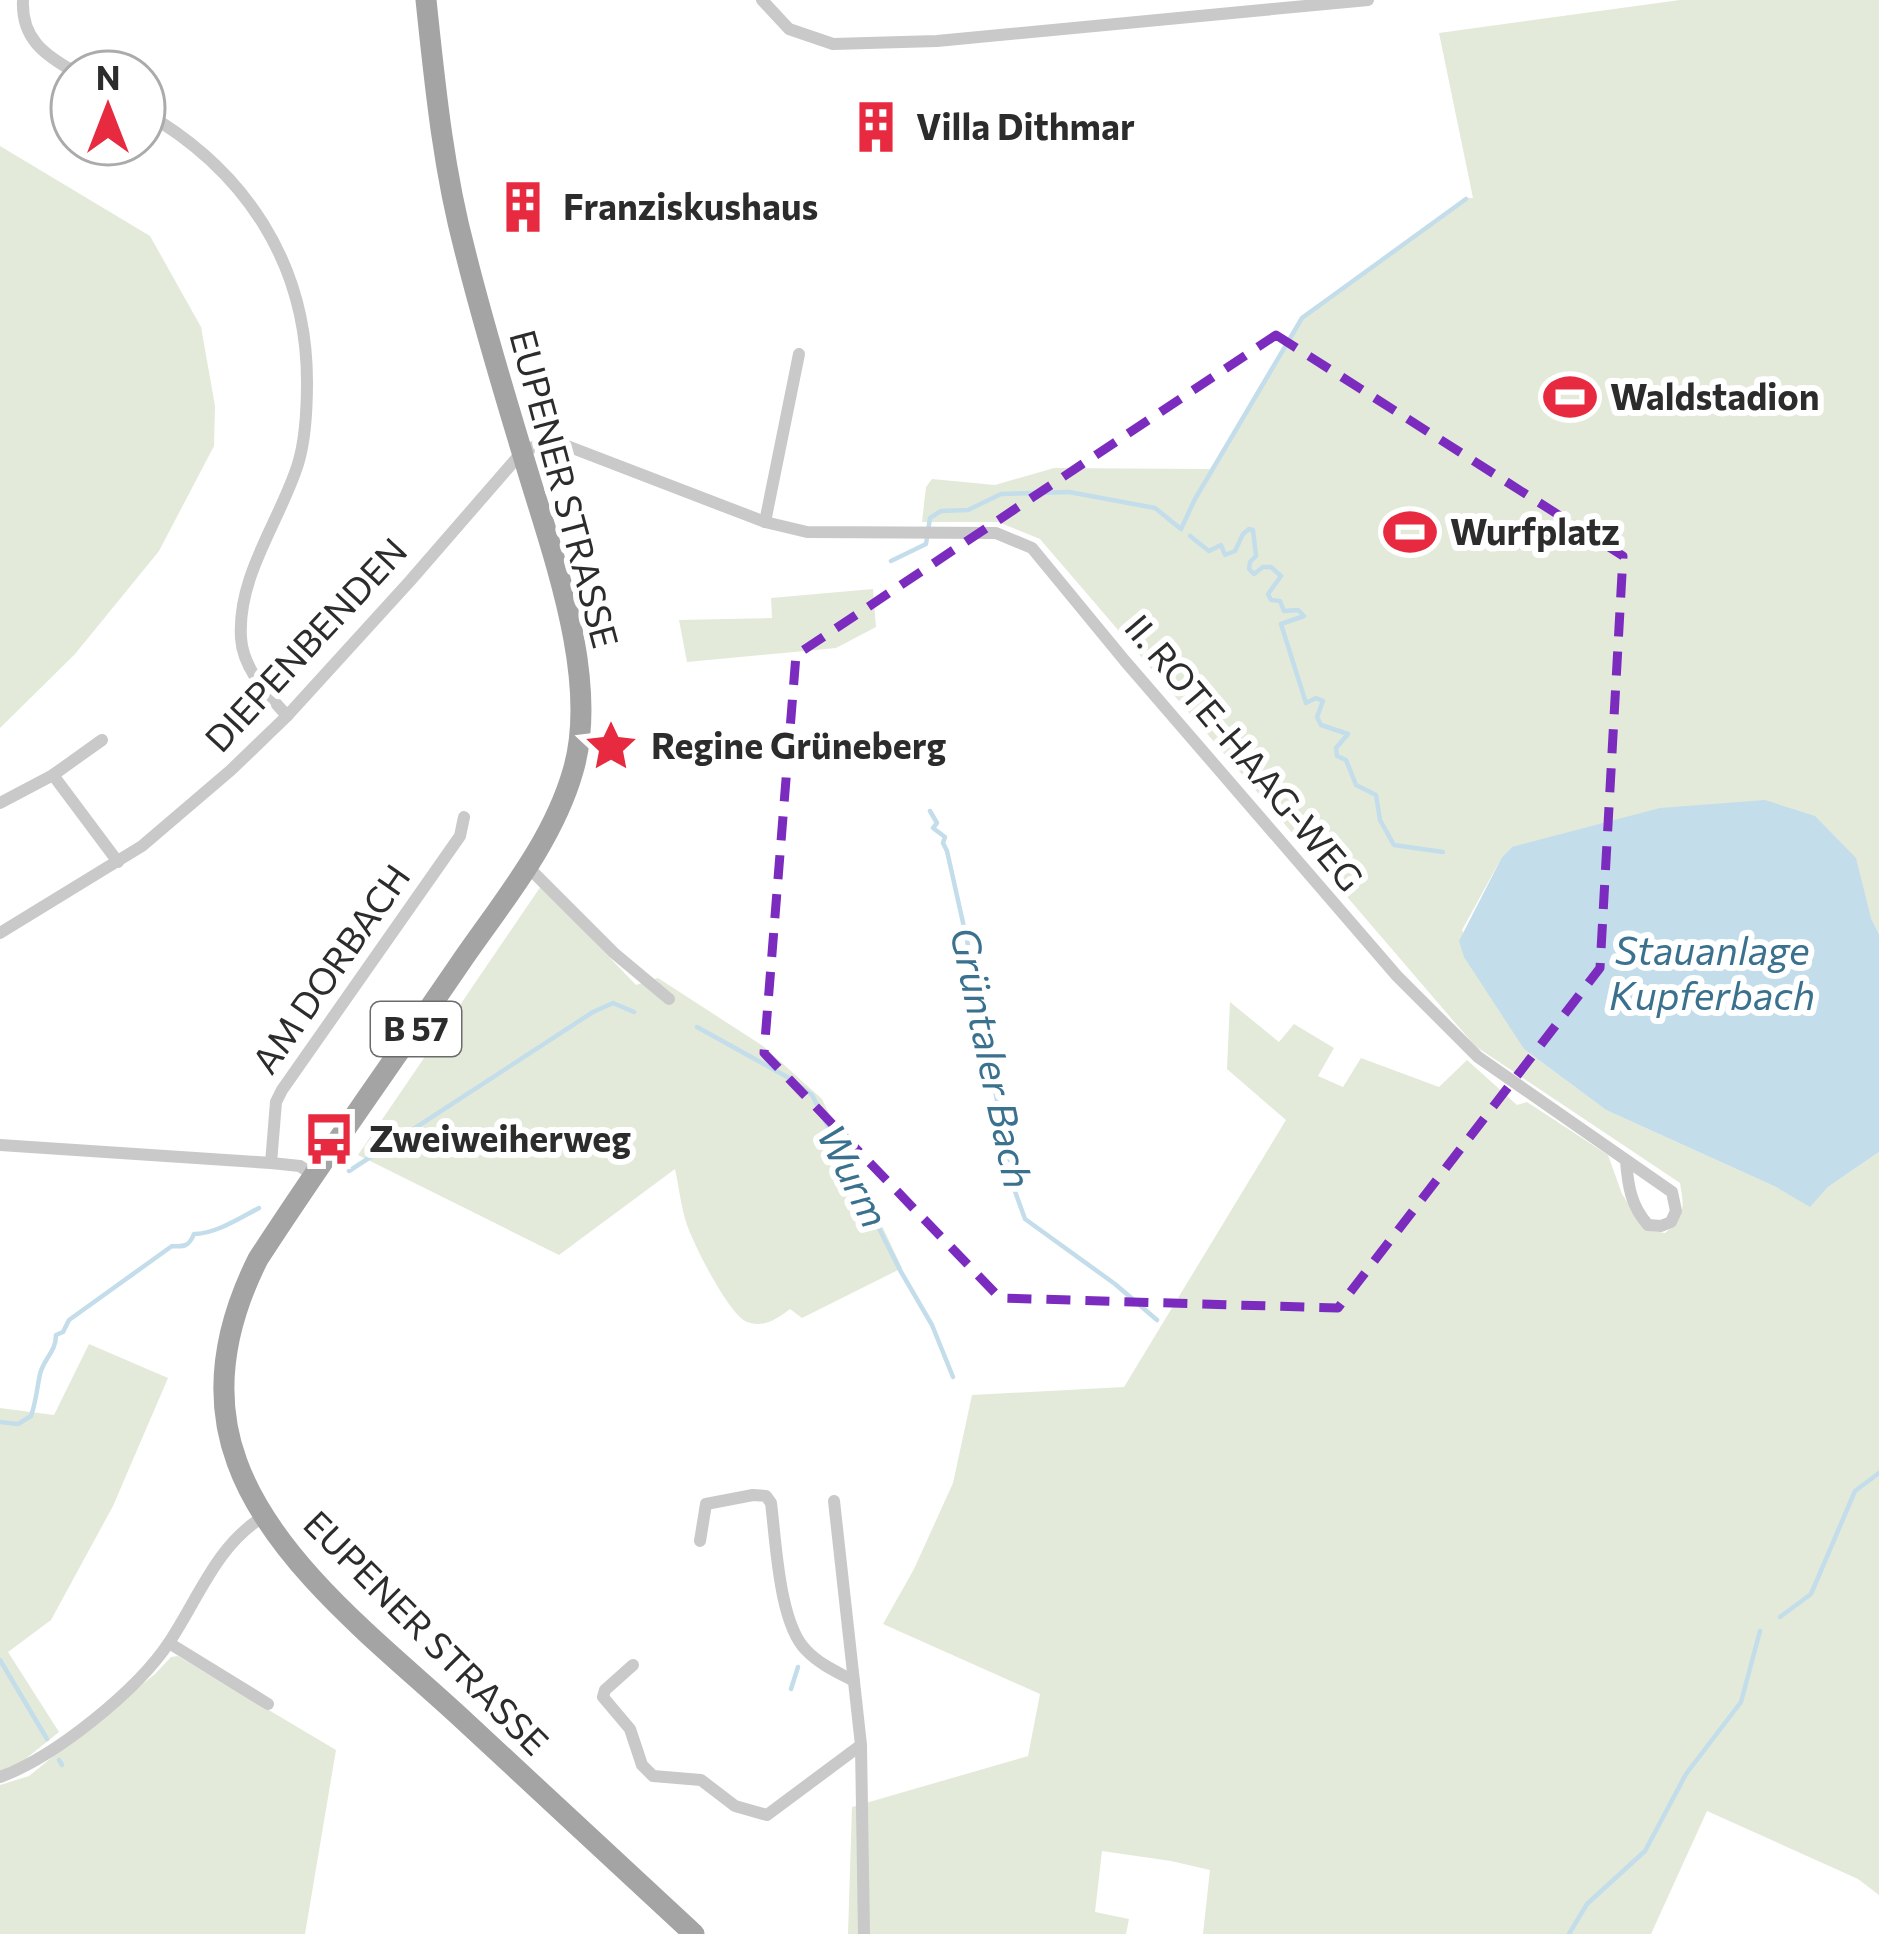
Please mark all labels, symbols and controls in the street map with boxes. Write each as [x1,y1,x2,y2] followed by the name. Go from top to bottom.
[48,48,168,168] north arrow
[96,56,120,97] text: N
[847,98,905,156] building icon: Villa Dithmar
[916,103,1135,147] place label: Villa Dithmar
[494,178,552,236] building icon: Franziskushaus
[563,183,818,227] place label: Franziskushaus
[502,325,630,652] street label: EUPENER STRASSE
[1541,368,1599,426] sports icon: Waldstadion
[1610,373,1820,417] place label: Waldstadion
[1381,503,1439,561] sports icon: Wurfplatz
[1450,508,1620,552] place label: Wurfplatz
[194,528,415,759] street label: DIEPENBENDEN
[1117,605,1374,899] street label: II. ROTE-HAAG-WEG
[582,717,640,775] place icon: Regine Grüneberg
[651,722,947,766] place label: Regine Grüneberg
[241,855,418,1081] street label: AM DORBACH
[942,923,1044,1192] water label: Grüntaler Bach
[1609,925,1815,1018] water label: Stauanlage Kupferbach
[371,1002,461,1056] road number: B 57
[300,1110,358,1168] bus stop icon: Zweiweiherweg
[369,1115,631,1159] place label: Zweiweiherweg
[809,1116,901,1235] water label: Wurm
[296,1500,559,1763] street label: EUPENER STRASSE

